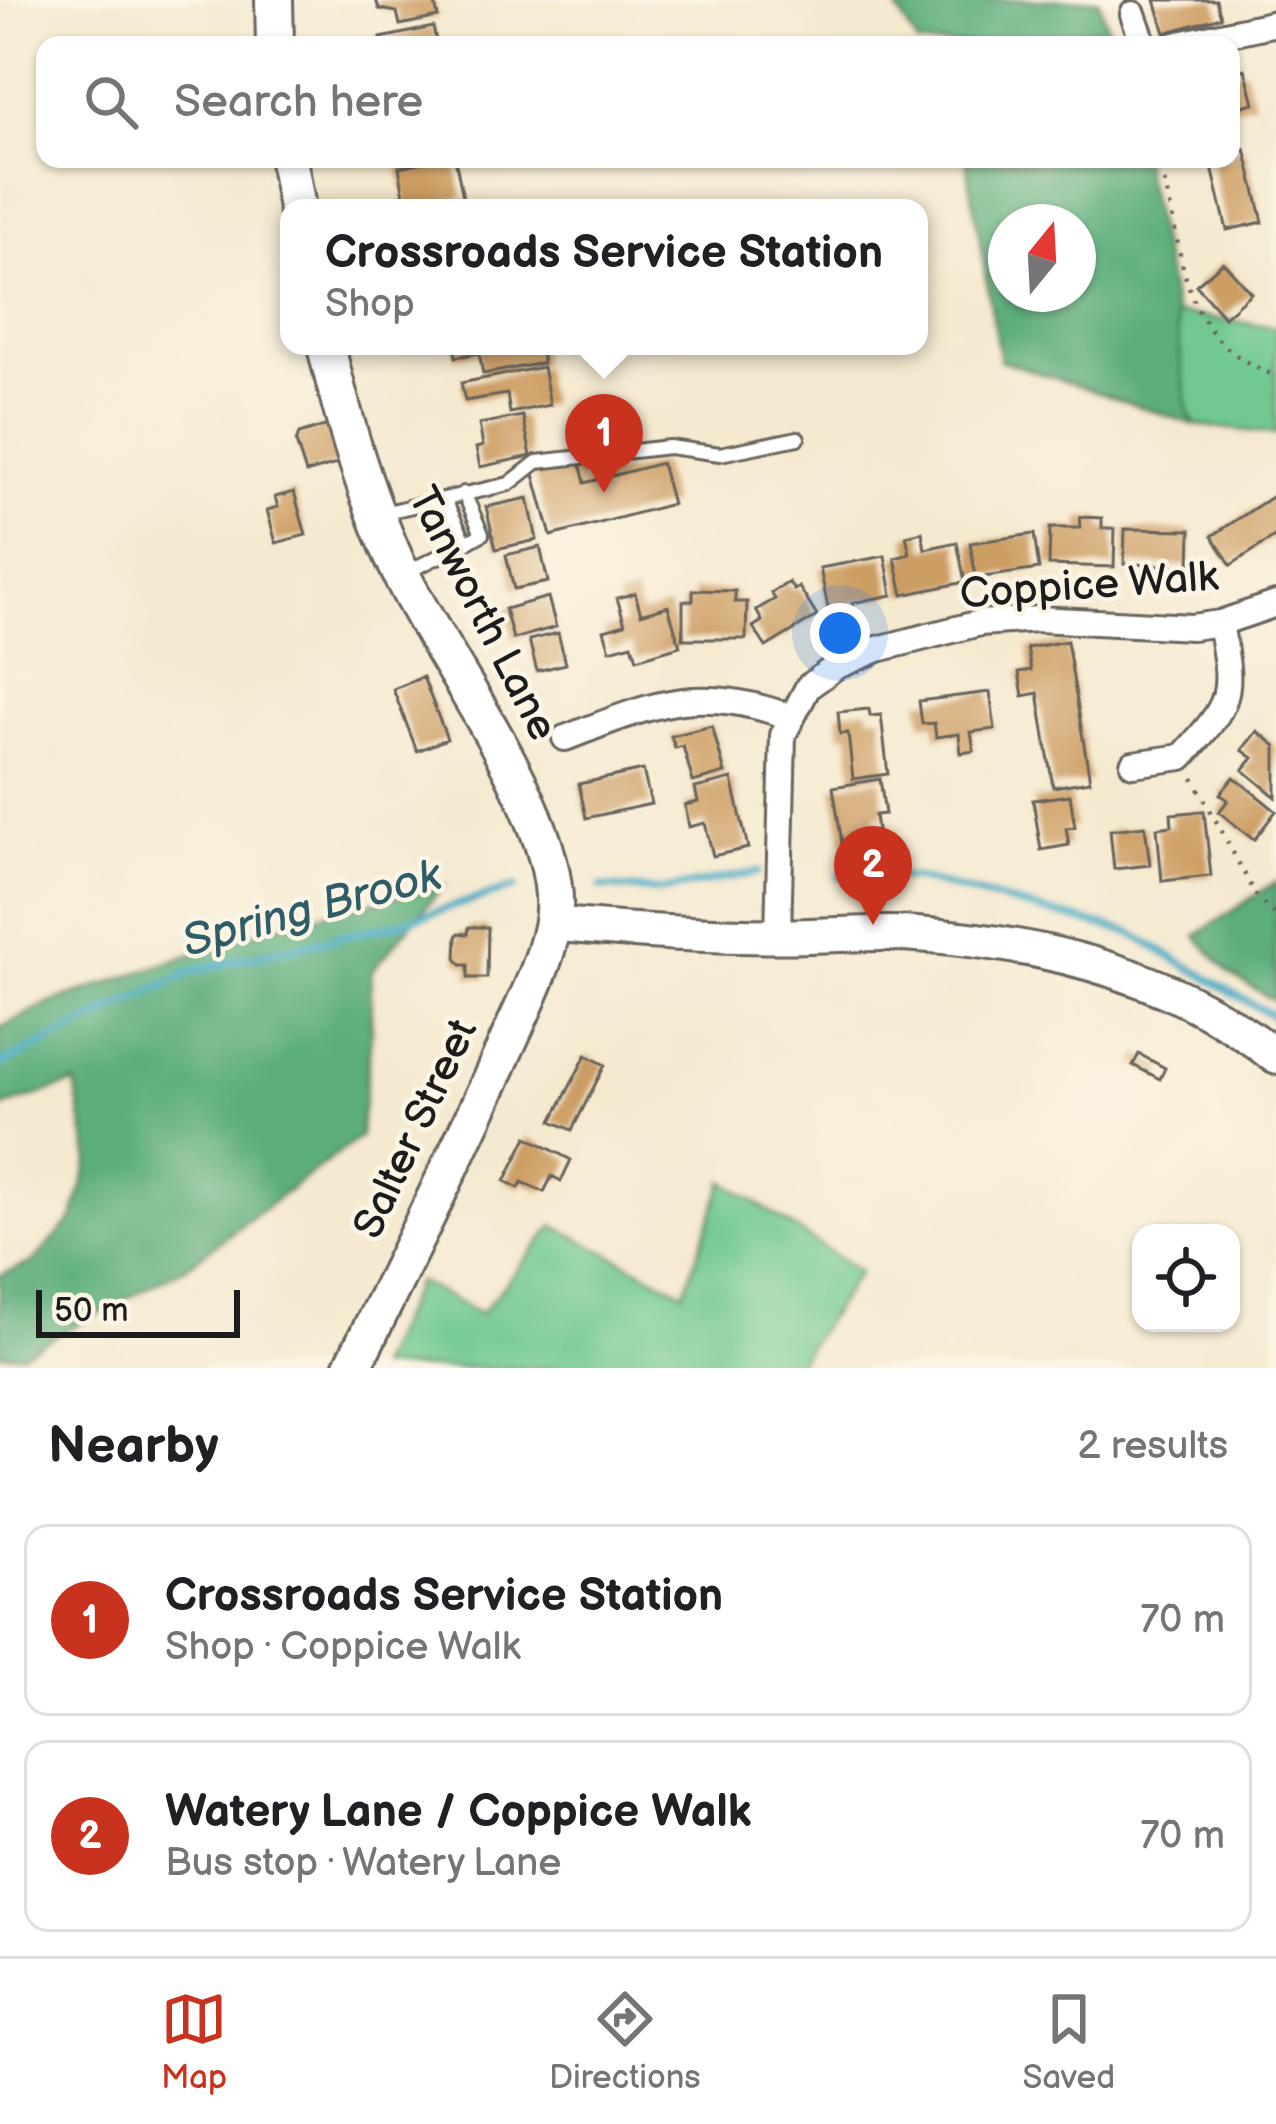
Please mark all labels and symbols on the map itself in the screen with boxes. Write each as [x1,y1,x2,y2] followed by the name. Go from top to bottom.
[988,204,1096,312] north arrow
[565,394,643,493] pin: 1
[396,479,568,749] street label: Tanworth Lane
[958,552,1220,620] street label: Coppice Walk
[810,603,870,663] your location
[834,826,912,925] pin: 2
[177,848,449,970] water label: Spring Brook
[343,1011,489,1247] street label: Salter Street
[36,1284,240,1337] scale bar

